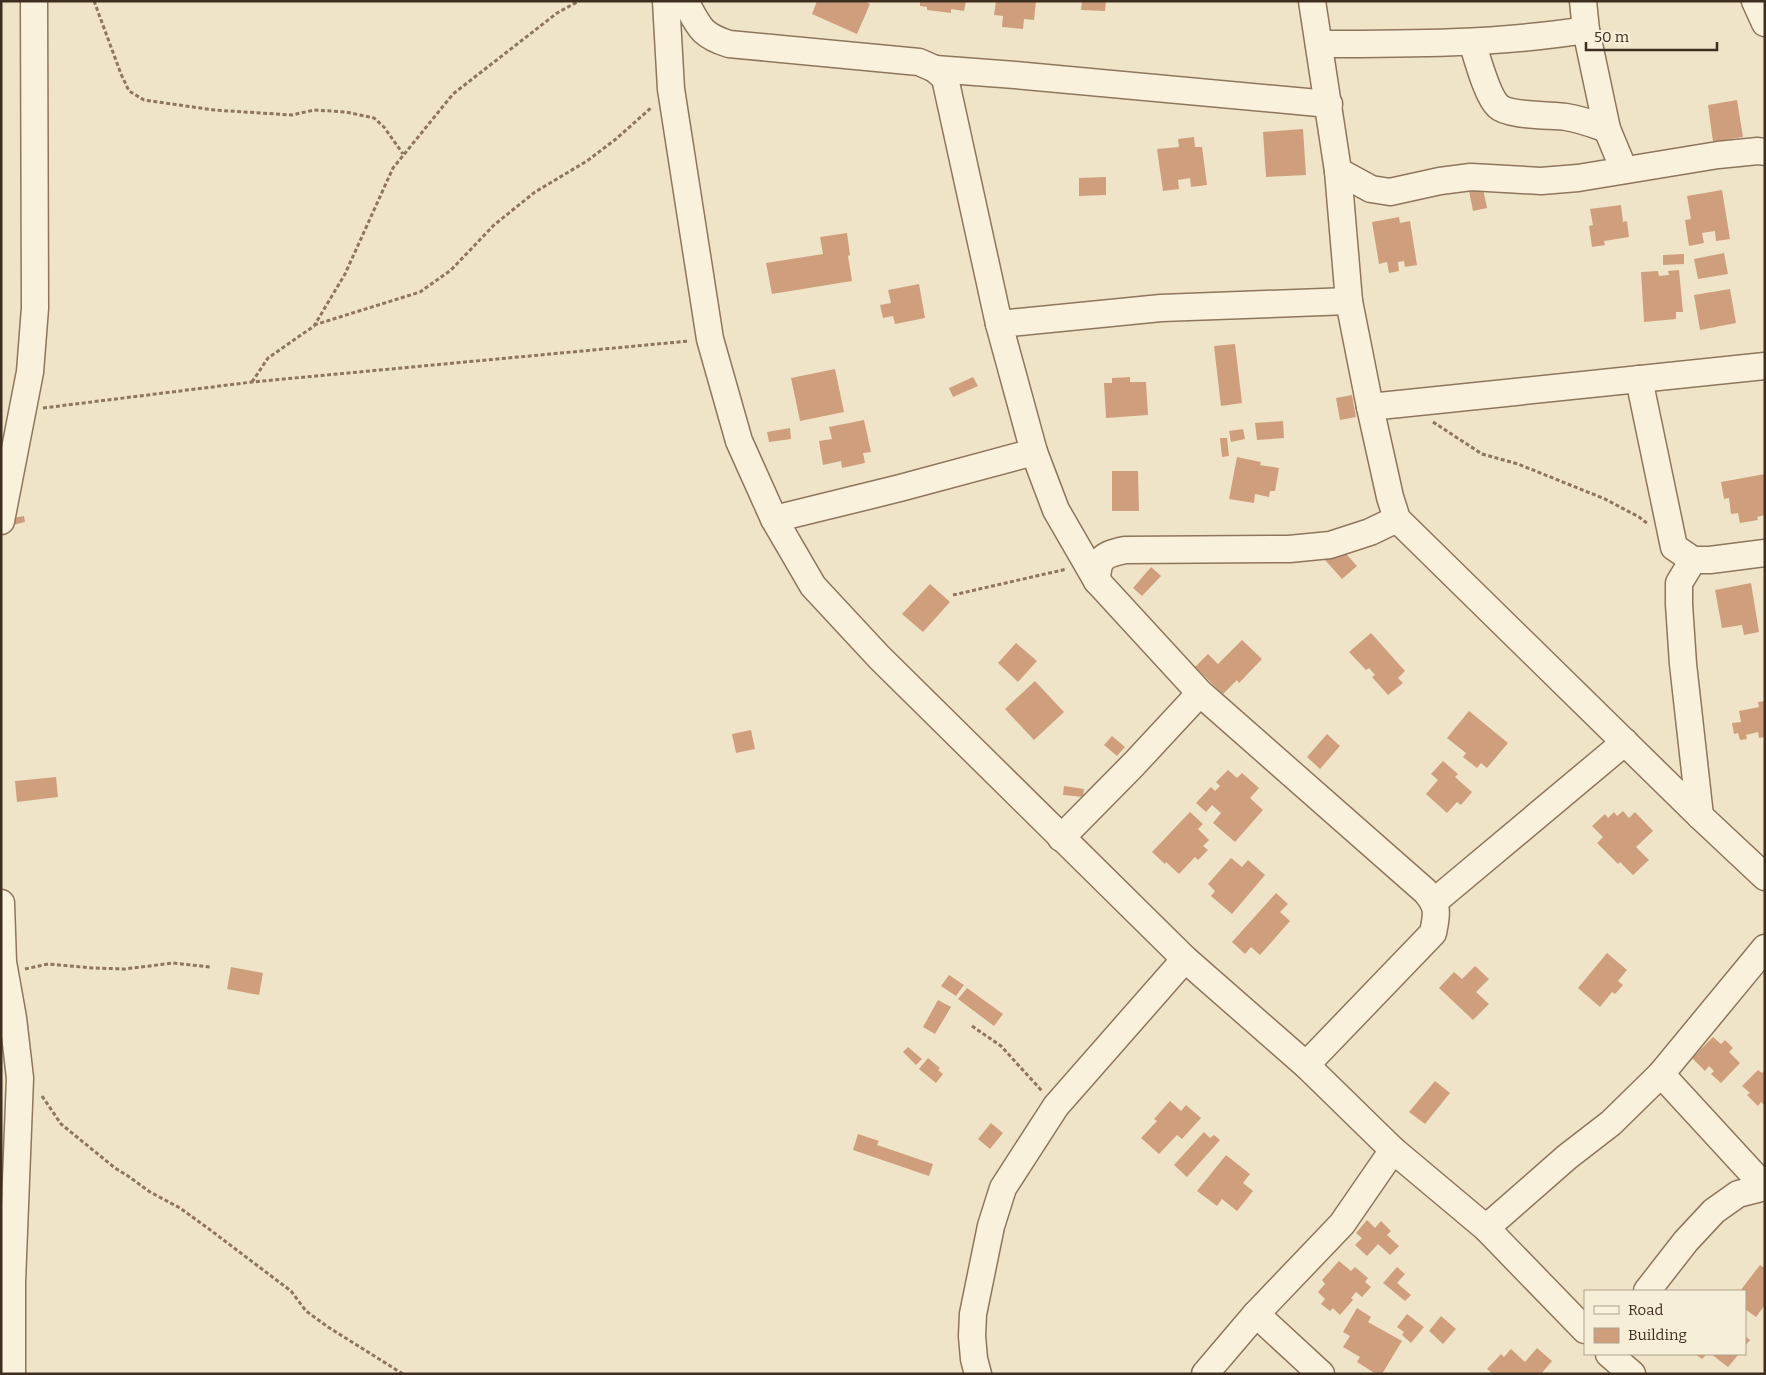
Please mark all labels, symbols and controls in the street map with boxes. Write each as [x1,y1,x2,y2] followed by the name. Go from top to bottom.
[1586,20,1717,52] scale bar
[1594,28,1630,46] text: 50 m
[1584,1290,1746,1355] legend
[1628,1301,1663,1319] text: Road
[1628,1326,1687,1344] text: Building

